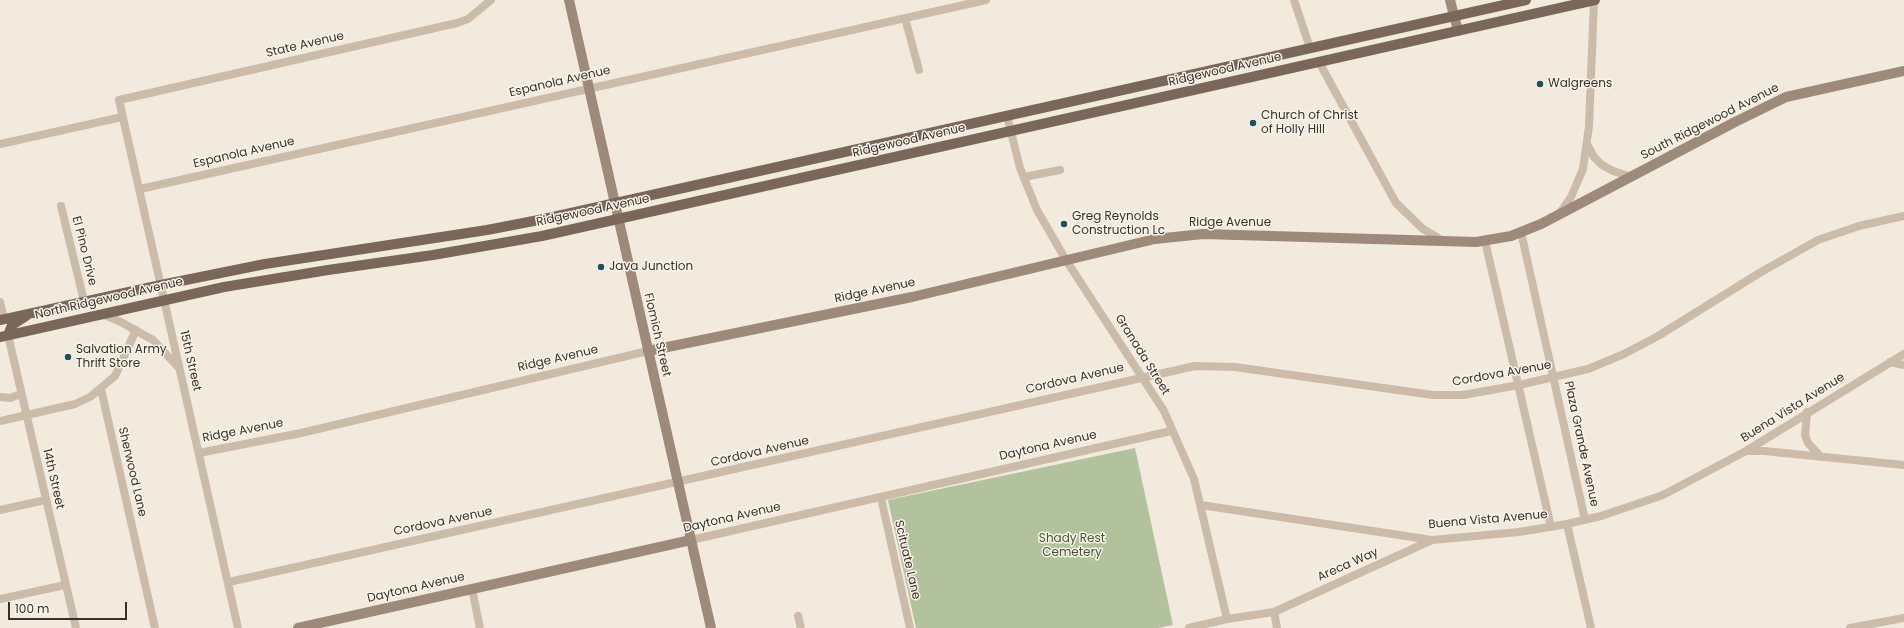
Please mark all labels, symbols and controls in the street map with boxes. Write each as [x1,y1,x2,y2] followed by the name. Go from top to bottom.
[265,29,345,61] street label: State Avenue
[1167,50,1283,90] street label: Ridgewood Avenue
[508,63,612,101] street label: Espanola Avenue
[1548,77,1612,91] place label: Walgreens
[1535,79,1545,89] marker: Walgreens
[1639,81,1781,163] street label: South Ridgewood Avenue
[1261,109,1358,137] place label: Church of Christ of Holly Hill
[1248,118,1258,128] marker: Church of Christ of Holly Hill
[851,121,967,161] street label: Ridgewood Avenue
[192,134,296,172] street label: Espanola Avenue
[535,192,651,230] street label: Ridgewood Avenue
[1072,210,1165,238] place label: Greg Reynolds Construction Lc
[68,215,100,287] street label: El Pino Drive
[1189,216,1271,230] street label: Ridge Avenue
[1059,219,1069,229] marker: Greg Reynolds Construction Lc
[609,260,693,274] place label: Java Junction
[596,262,606,272] marker: Java Junction
[34,275,184,323] street label: North Ridgewood Avenue
[833,275,917,307] street label: Ridge Avenue
[640,292,674,378] street label: Flomich Street
[1111,312,1173,398] street label: Granada Street
[176,329,204,393] street label: 15th Street
[76,343,167,371] place label: Salvation Army Thrift Store
[516,343,600,375] street label: Ridge Avenue
[63,352,73,362] marker: Salvation Army Thrift Store
[1451,358,1553,390] street label: Cordova Avenue
[1025,361,1125,397] street label: Cordova Avenue
[1738,370,1848,446] street label: Buena Vista Avenue
[1561,380,1601,508] street label: Plaza Grande Avenue
[201,416,285,446] street label: Ridge Avenue
[115,426,149,518] street label: Sherwood Lane
[998,428,1098,464] street label: Daytona Avenue
[710,434,810,470] street label: Cordova Avenue
[39,447,67,511] street label: 14th Street
[682,500,782,536] street label: Daytona Avenue
[392,505,494,539] street label: Cordova Avenue
[1428,508,1548,532] street label: Buena Vista Avenue
[891,519,923,601] street label: Scituate Lane
[1039,532,1105,560] park label: Shady Rest Cemetery
[1315,545,1381,585] street label: Areca Way
[366,570,466,606] street label: Daytona Avenue
[10,594,129,620] scale bar
[15,600,49,617] text: 100 m

